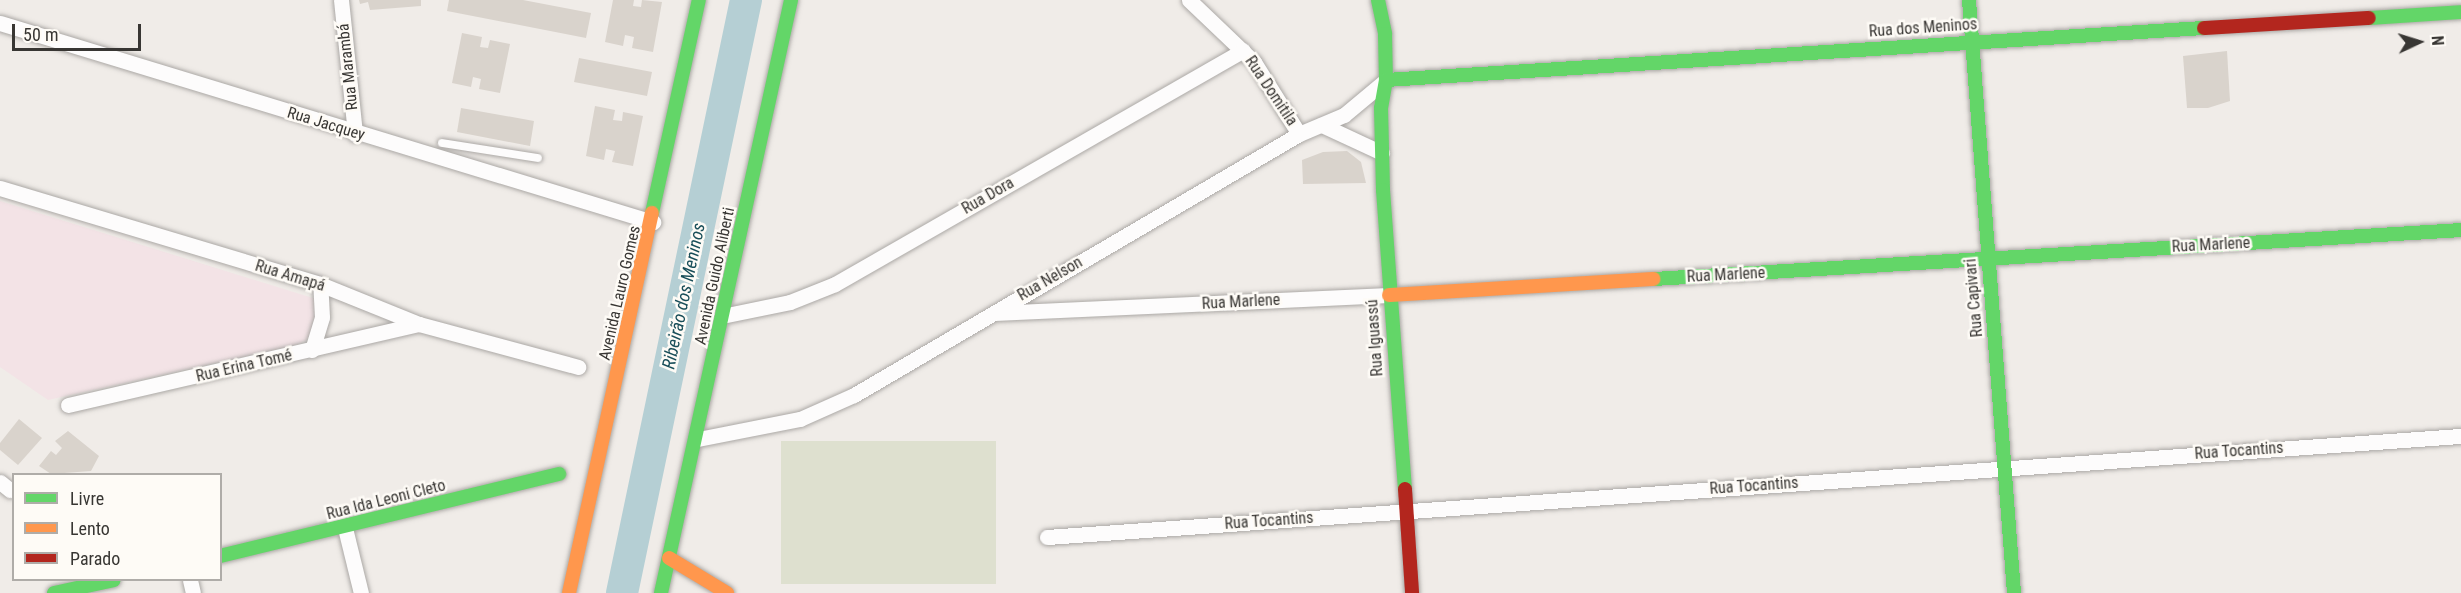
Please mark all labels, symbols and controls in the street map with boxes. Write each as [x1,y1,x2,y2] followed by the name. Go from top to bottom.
[15,12,144,50] scale bar
[2389,12,2449,72] north arrow
[1868,15,1978,41] street label: Rua dos Meninos
[334,23,362,111] street label: Rua Marambá
[23,24,58,45] text: 50 m
[2428,35,2447,46] text: N
[1241,52,1301,130] street label: Rua Domitila
[285,103,367,145] street label: Rua Jacquey
[959,173,1017,219] street label: Rua Dora
[691,206,739,346] street label: Avenida Guido Aliberti
[658,221,710,371] water label: Ribeirão dos Meninos
[595,224,645,362] street label: Avenida Lauro Gomes
[2171,233,2251,257] street label: Rua Marlene
[1014,253,1086,305] street label: Rua Nelson
[253,256,327,296] street label: Rua Amapá
[1961,258,1987,338] street label: Rua Capivari
[1686,263,1766,287] street label: Rua Marlene
[1201,290,1281,314] street label: Rua Marlene
[1363,299,1387,377] street label: Rua Iguassú
[194,346,294,386] street label: Rua Erina Tomé
[2194,438,2284,464] street label: Rua Tocantins
[12,473,222,581] legend
[1709,473,1799,499] street label: Rua Tocantins
[325,476,447,524] street label: Rua Ida Leoni Cleto
[70,488,104,509] text: Livre
[1224,508,1314,534] street label: Rua Tocantins
[70,518,110,539] text: Lento
[70,548,120,569] text: Parado

